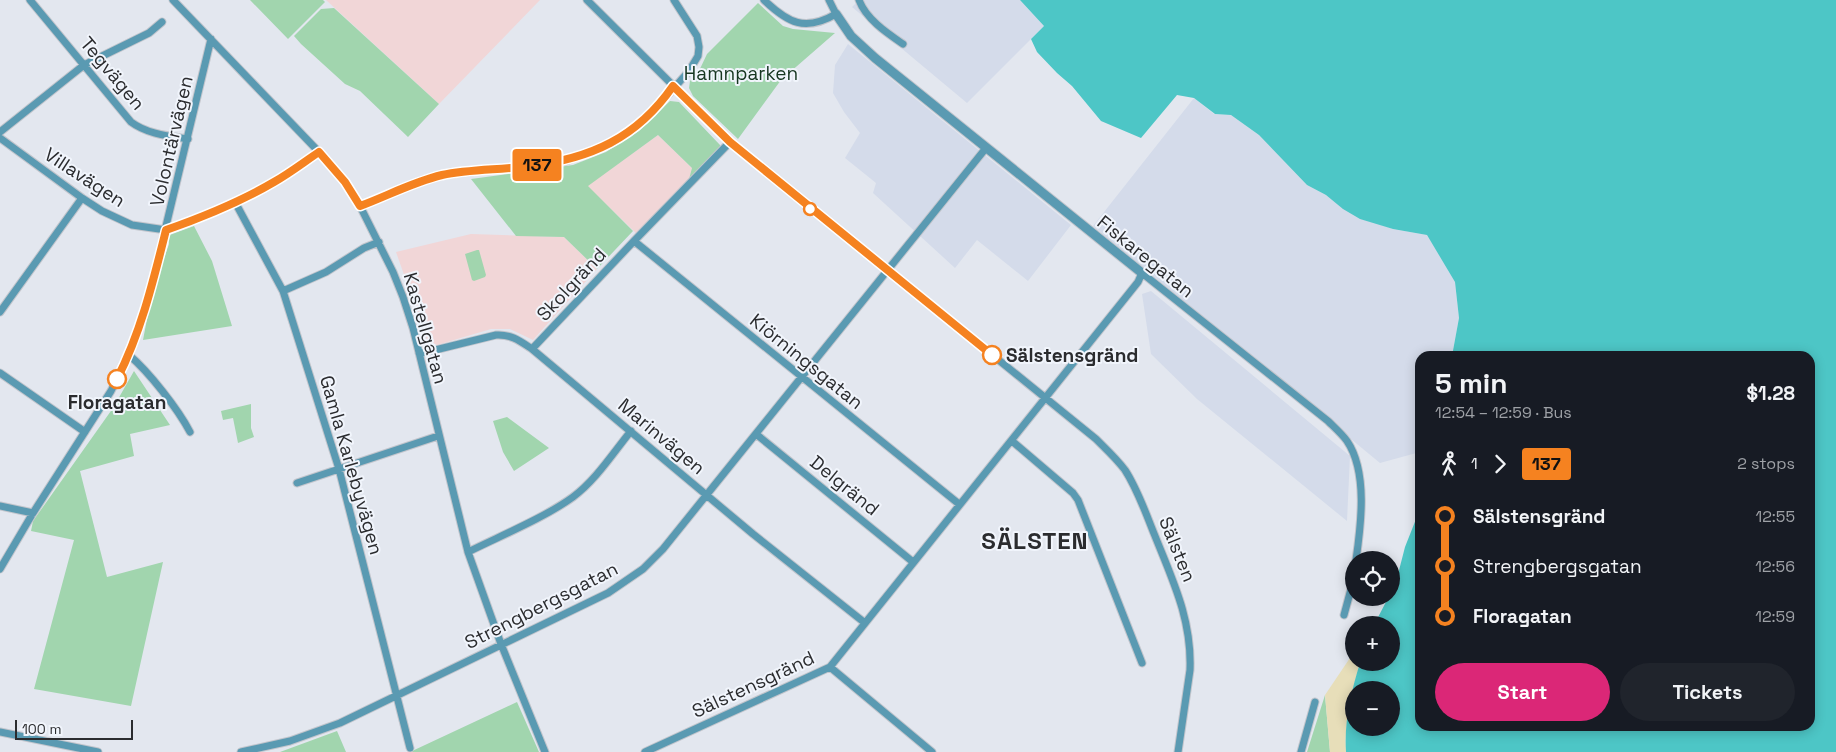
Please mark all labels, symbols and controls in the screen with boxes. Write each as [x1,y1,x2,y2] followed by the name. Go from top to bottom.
[75,31,151,115] street label: Tegvägen
[684,61,798,86] park label: Hamnparken
[144,73,199,209] street label: Volontärvägen
[39,142,130,213] street label: Villavägen
[508,149,566,181] line badge: 137
[522,153,552,176] text: 137
[803,202,817,216] unlabelled marker
[1092,210,1199,303] street label: Fiskaregatan
[531,242,612,326] street label: Skolgränd
[398,269,453,387] street label: Kastellgatan
[745,308,869,415] street label: Kiörningsgatan
[1006,343,1139,368] place label: Sälstensgränd
[982,345,1002,365] marker: Sälstensgränd
[1435,365,1508,401] text: 5 min
[107,369,127,389] marker: Floragatan
[314,373,389,558] street label: Gamla Karlebyvägen
[1747,381,1795,406] text: $1.28
[68,390,166,415] place label: Floragatan
[613,393,710,480] street label: Marinvägen
[1435,402,1572,423] text: 12:54 – 12:59 · Bus
[805,450,885,521] street label: Delgränd
[1435,450,1463,478] icon: walk
[1486,450,1514,478] icon: forward
[1532,452,1561,475] text: 137
[1471,453,1478,474] text: 1
[1737,453,1795,474] text: 2 stops
[1473,504,1606,529] text: Sälstensgränd
[1755,506,1795,527] text: 12:55
[1153,513,1202,586] street label: Sälsten
[981,525,1089,556] district label: SÄLSTEN
[1345,551,1400,736] map controls
[1345,551,1400,606] button: locate
[1473,554,1642,579] text: Strengbergsgatan
[460,556,622,655] street label: Strengbergsgatan
[1755,556,1795,577] text: 12:56
[1473,604,1572,629] text: Floragatan
[1755,606,1795,627] text: 12:59
[1345,616,1400,671] button: +
[688,645,818,724] street label: Sälstensgränd
[1435,663,1610,721] button: Start
[1620,663,1795,721] button: Tickets
[1345,681,1400,736] button: −
[15,717,132,740] scale bar
[22,720,61,738] text: 100 m

